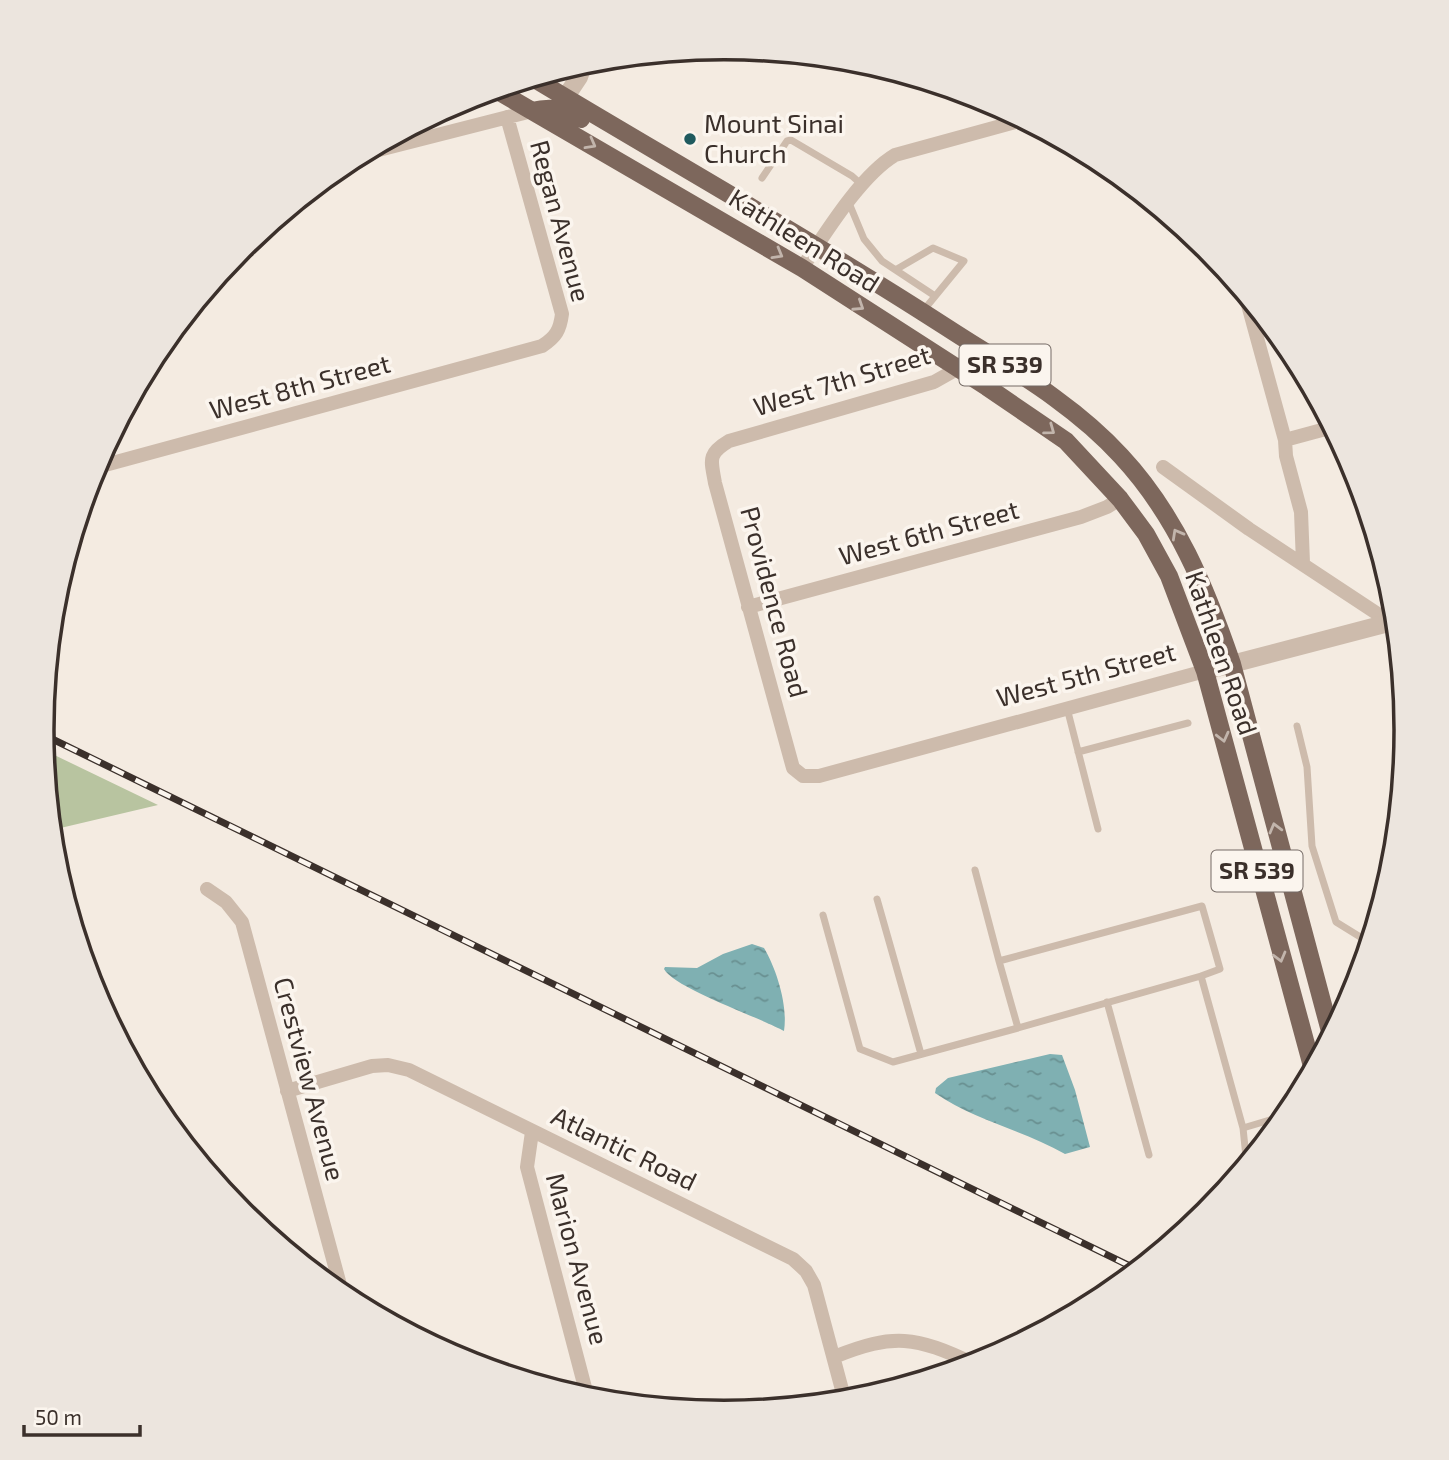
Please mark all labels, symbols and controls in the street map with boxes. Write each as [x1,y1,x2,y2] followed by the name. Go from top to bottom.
[704,107,844,168] place label: Mount Sinai Church
[682,131,698,147] marker: Mount Sinai Church
[525,136,598,305] street label: Regan Avenue
[584,136,597,149] one-way arrow
[724,181,886,298] street label: Kathleen Road
[771,246,784,259] one-way arrow
[851,297,864,310] one-way arrow
[749,338,934,421] street label: West 7th Street
[960,344,1050,386] road number: SR 539
[206,346,393,425] street label: West 8th Street
[1042,422,1055,434] one-way arrow
[835,493,1022,570] street label: West 6th Street
[735,503,816,700] street label: Providence Road
[1172,529,1185,541] one-way arrow
[1180,567,1265,738] street label: Kathleen Road
[993,635,1179,712] street label: West 5th Street
[1215,731,1229,743] one-way arrow
[1269,822,1283,834] one-way arrow
[1212,850,1302,892] road number: SR 539
[1272,951,1287,963] one-way arrow
[268,973,353,1184] street label: Crestview Avenue
[547,1099,702,1196] street label: Atlantic Road
[541,1170,616,1348] street label: Marion Avenue
[24,1394,140,1438] scale bar
[35,1404,82,1429] text: 50 m

